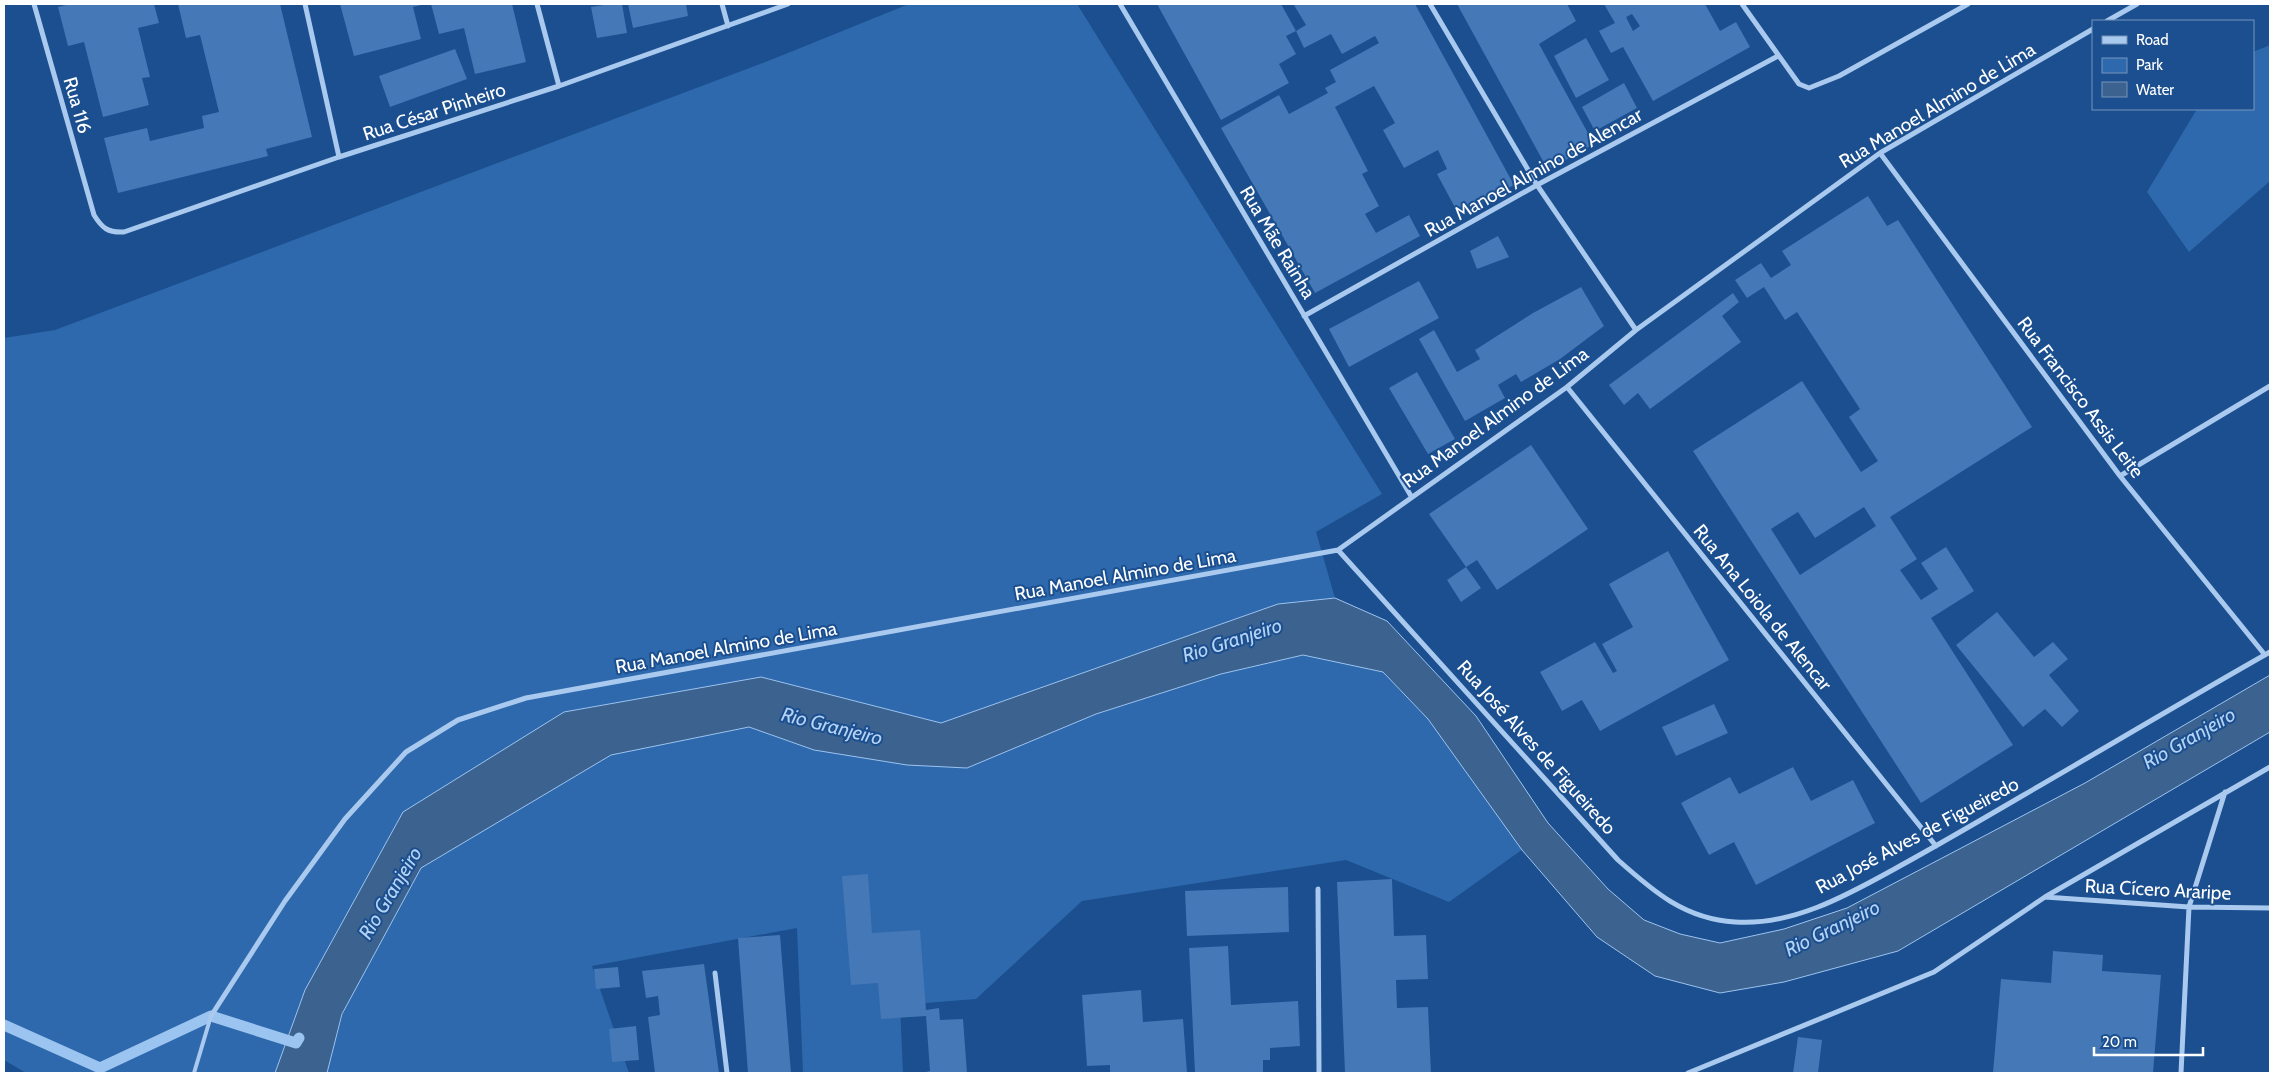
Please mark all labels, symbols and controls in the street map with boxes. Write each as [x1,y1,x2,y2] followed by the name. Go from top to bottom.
[2092,20,2254,110] legend
[2136,31,2169,49] text: Road
[1835,38,2039,173] street label: Rua Manoel Almino de Lima
[2136,56,2163,74] text: Park
[59,74,97,136] street label: Rua 116
[360,78,508,145] street label: Rua César Pinheiro
[2136,81,2174,99] text: Water
[1420,103,1646,242] street label: Rua Manoel Almino de Alencar
[1235,182,1320,303] street label: Rua Mãe Rainha
[2013,312,2149,483] street label: Rua Francisco Assis Leite
[1398,342,1593,493] street label: Rua Manoel Almino de Lima
[1689,520,1837,695] street label: Rua Ana Loiola de Alencar
[1013,544,1238,605] street label: Rua Manoel Almino de Lima
[1179,613,1285,667] water label: Rio Granjeiro
[614,617,839,678] street label: Rua Manoel Almino de Lima
[1452,655,1621,839] street label: Rua José Alves de Figueiredo
[779,702,885,750] water label: Rio Granjeiro
[2138,702,2240,774] water label: Rio Granjeiro
[1812,772,2023,899] street label: Rua José Alves de Figueiredo
[353,843,427,943] water label: Rio Granjeiro
[2084,874,2232,905] street label: Rua Cícero Araripe
[1780,895,1884,961] water label: Rio Granjeiro
[2094,1024,2203,1056] scale bar
[2102,1033,2137,1051] text: 20 m

